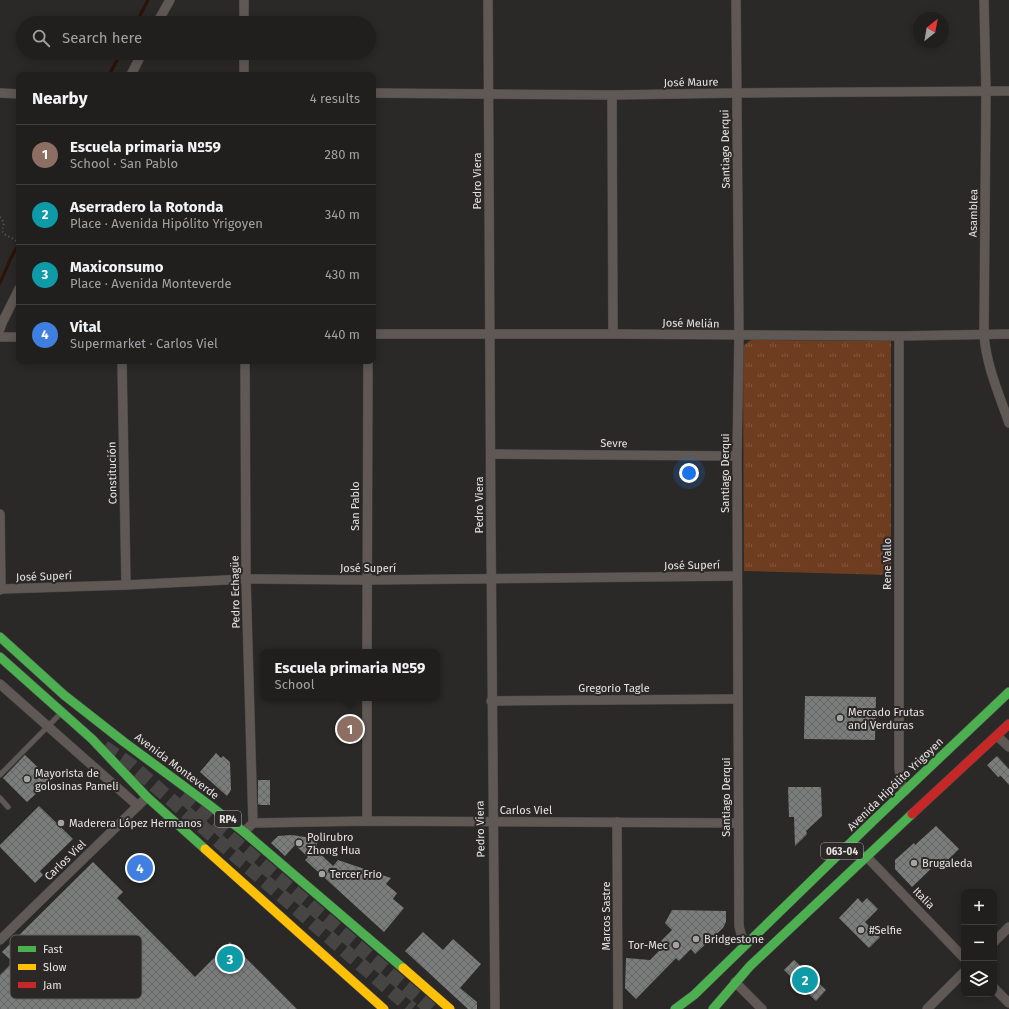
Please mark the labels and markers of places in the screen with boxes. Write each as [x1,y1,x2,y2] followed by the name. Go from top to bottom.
[848,706,924,732] place label: Mercado Frutas and Verduras
[835,713,845,723] marker: Mercado Frutas and Verduras
[337,714,363,744] pin: 1
[35,767,119,793] place label: Mayorista de golosinas Pameli
[22,774,32,784] marker: Mayorista de golosinas Pameli
[69,817,202,830] place label: Maderera López Hermanos
[56,818,66,828] marker: Maderera López Hermanos
[307,831,361,857] place label: Polirubro Zhong Hua
[294,838,304,848] marker: Polirubro Zhong Hua
[127,853,153,883] pin: 4
[922,857,972,870] place label: Brugaleda
[909,858,919,868] marker: Brugaleda
[330,868,382,881] place label: Tercer Frio
[317,869,327,879] marker: Tercer Frio
[869,924,902,937] place label: #Selfie
[856,925,866,935] marker: #Selfie
[704,933,764,946] place label: Bridgestone
[691,934,701,944] marker: Bridgestone
[628,939,668,952] place label: Tor-Mec
[671,940,681,950] marker: Tor-Mec
[217,944,243,974] pin: 3
[792,965,818,995] pin: 2

